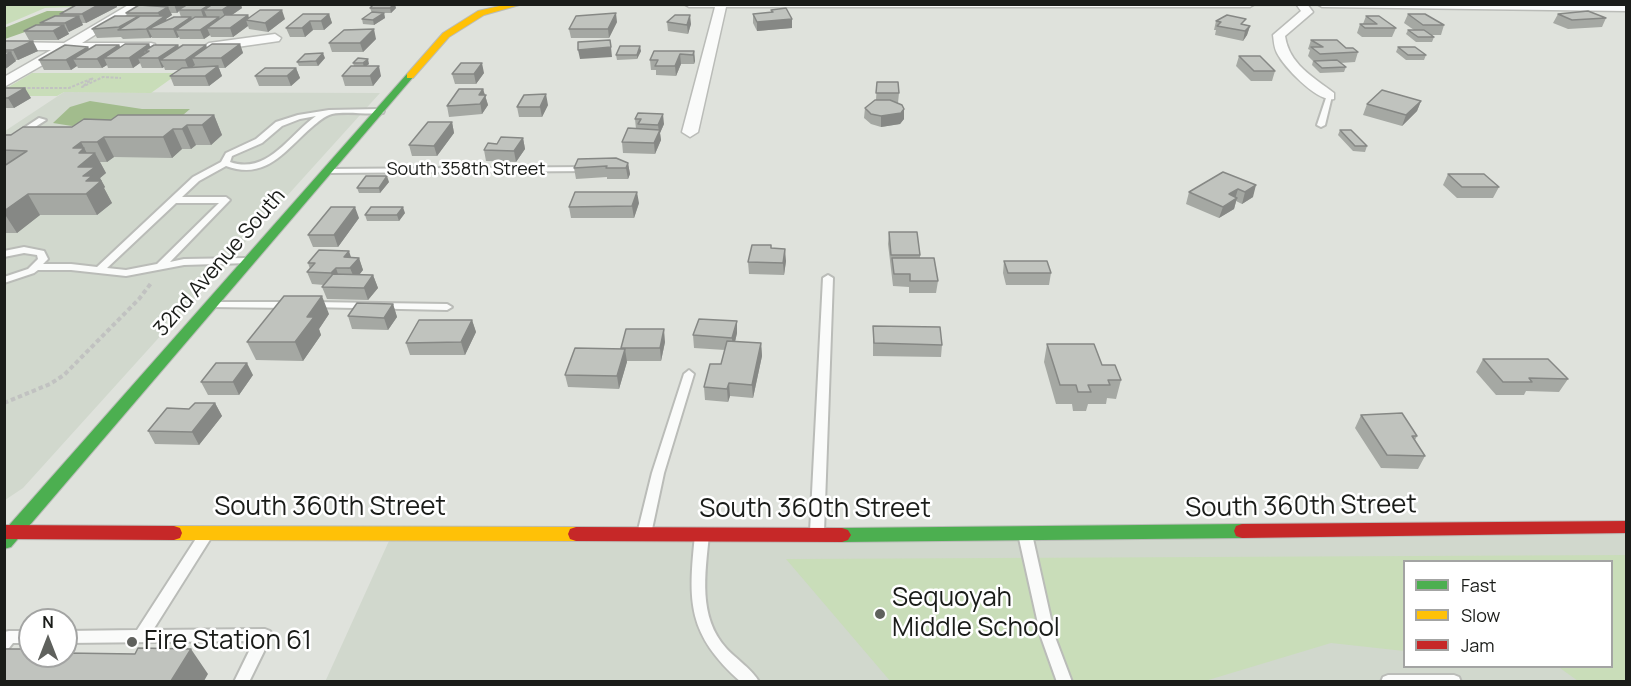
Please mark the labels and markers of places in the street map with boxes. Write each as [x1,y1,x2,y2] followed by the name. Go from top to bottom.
[892,583,1060,644] place label: Sequoyah Middle School
[873,607,887,621] marker: Sequoyah Middle School
[144,626,312,658] place label: Fire Station 61
[125,635,139,649] marker: Fire Station 61

